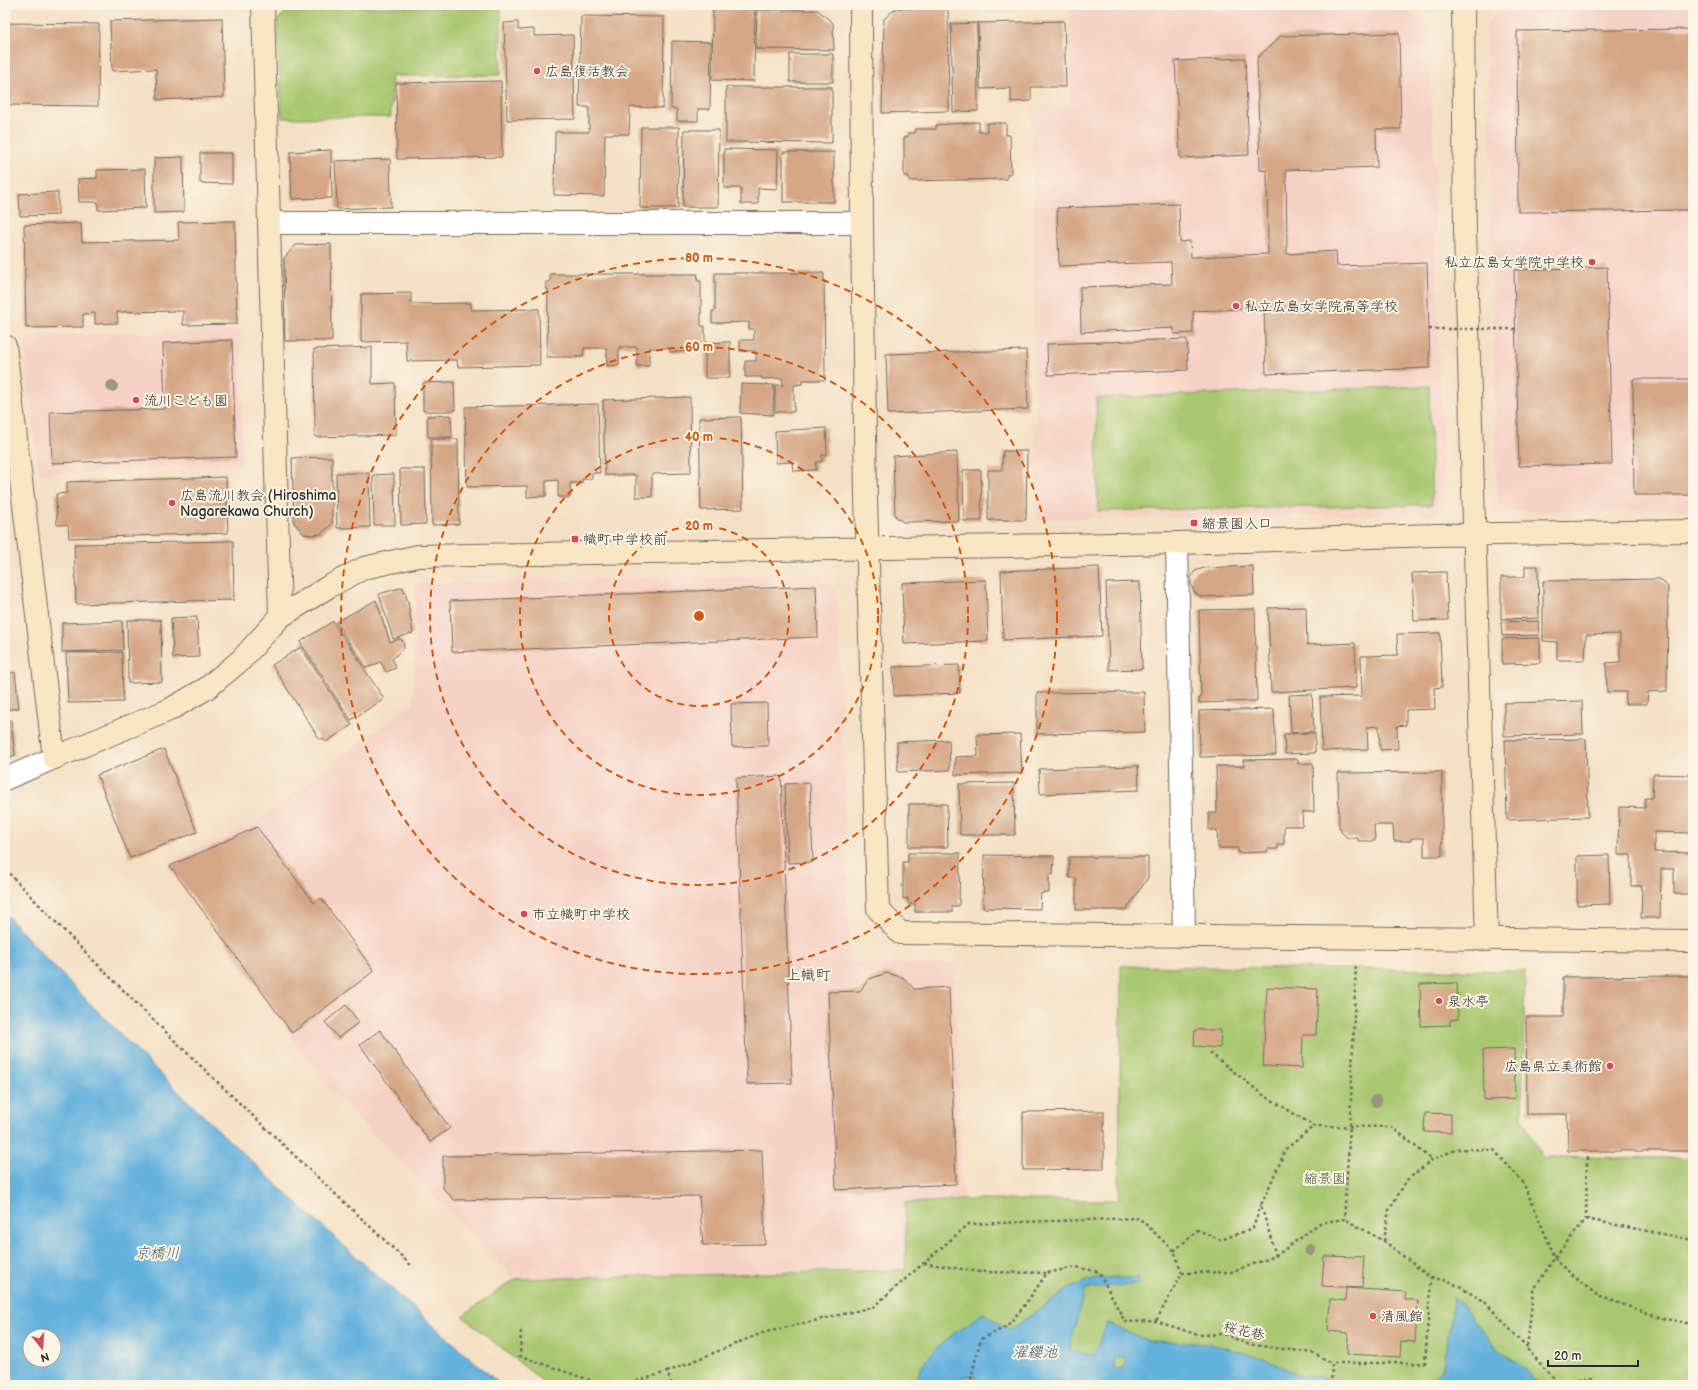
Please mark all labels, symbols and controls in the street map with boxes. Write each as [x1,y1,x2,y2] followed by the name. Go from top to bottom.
[545,63,629,80] place label: 広島復活教会
[532,66,542,76] marker: 広島復活教会
[685,251,713,266] text: 80 m
[1444,254,1584,271] place label: 私立広島女学院中学校
[1587,257,1597,267] marker: 私立広島女学院中学校
[1244,298,1398,315] place label: 私立広島女学院高等学校
[1231,301,1241,311] marker: 私立広島女学院高等学校
[685,340,713,355] text: 60 m
[144,392,228,409] place label: 流川こども園
[131,395,141,405] marker: 流川こども園
[685,430,713,445] text: 40 m
[180,487,337,520] place label: 広島流川教会 (Hiroshima Nagarekawa Church)
[167,498,177,508] marker: 広島流川教会 (Hiroshima Nagarekawa Church)
[1202,515,1272,532] place label: 縮景園入口
[1189,518,1199,528] marker: 縮景園入口
[685,519,713,534] text: 20 m
[583,531,667,548] place label: 幟町中学校前
[570,534,580,544] marker: 幟町中学校前
[692,609,706,623] centre of rings
[532,906,630,923] place label: 市立幟町中学校
[519,909,529,919] marker: 市立幟町中学校
[785,966,831,985] district label: 上幟町
[1447,993,1489,1010] place label: 泉水亭
[1434,996,1444,1006] marker: 泉水亭
[1504,1058,1602,1075] place label: 広島県立美術館
[1605,1061,1615,1071] marker: 広島県立美術館
[1304,1170,1346,1187] park label: 縮景園
[134,1244,180,1263] water label: 京橋川
[1381,1308,1423,1325] place label: 清風館
[1368,1311,1378,1321] marker: 清風館
[1222,1318,1266,1344] street label: 桜花巷
[22,1328,62,1368] north arrow
[1548,1342,1638,1368] scale bar
[1012,1343,1058,1362] water label: 濯纓池
[1554,1349,1581,1364] text: 20 m
[39,1350,51,1365] text: N

